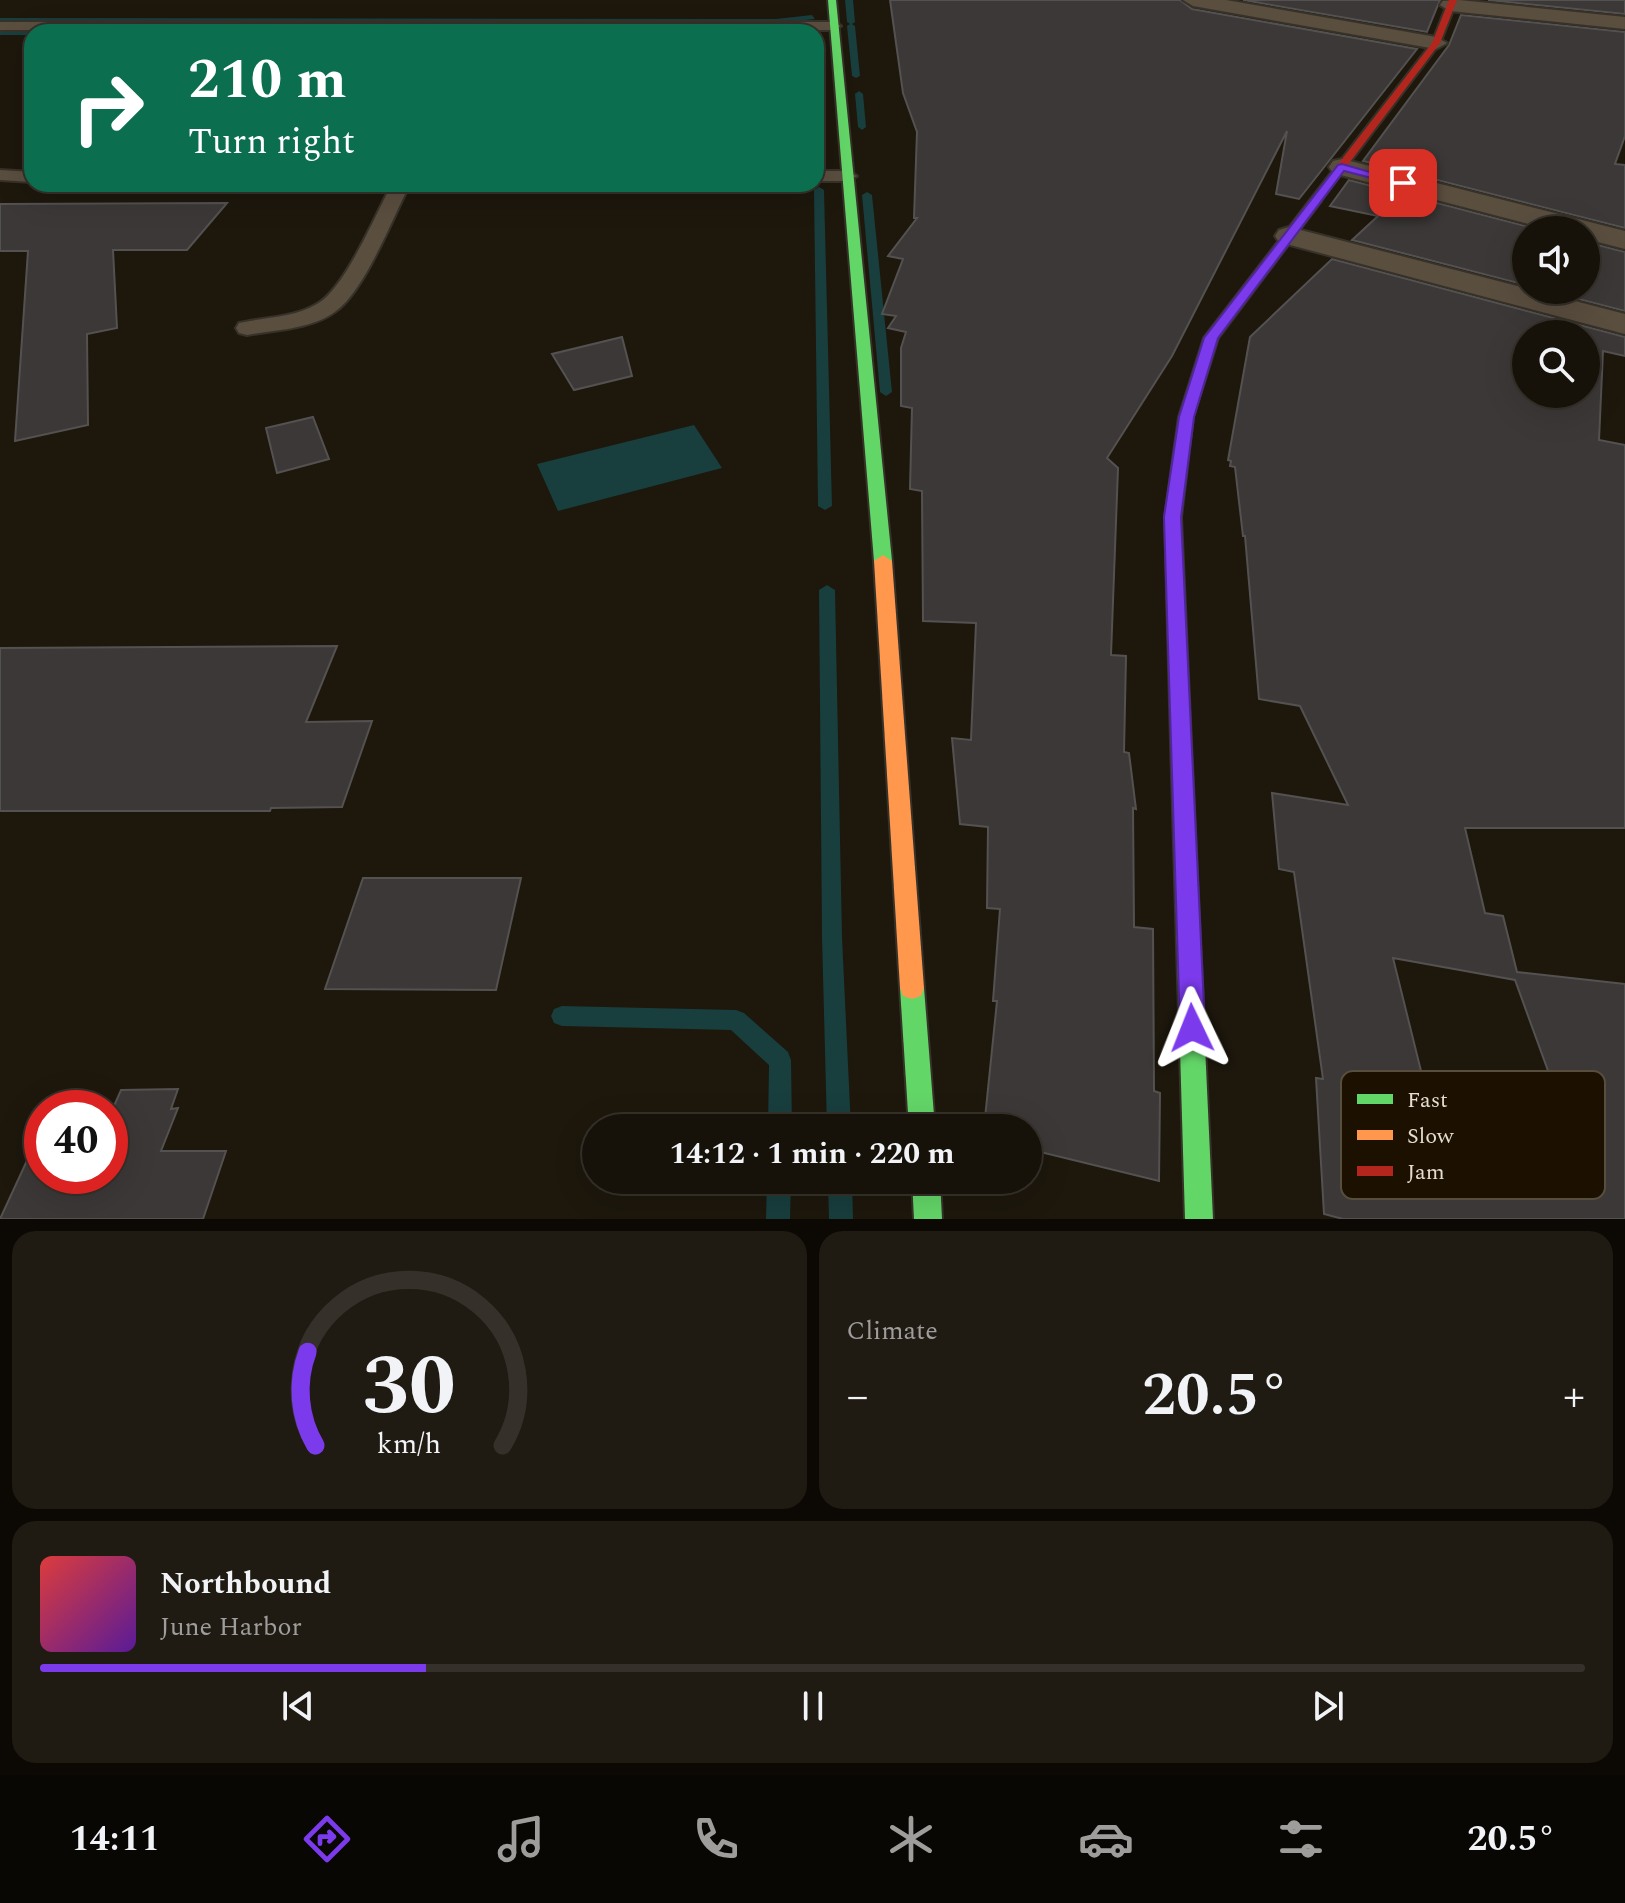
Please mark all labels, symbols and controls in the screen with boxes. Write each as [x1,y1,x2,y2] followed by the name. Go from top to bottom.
[188,38,347,123] text: 210 m
[56,56,160,160] icon: right
[188,115,355,170] text: Turn right
[1369,149,1437,217] pin
[1381,161,1425,205] icon: arrive
[1512,216,1600,408] map controls
[1512,216,1600,304] button: sound
[1512,320,1600,408] button: search
[1150,986,1234,1070] position arrow
[1341,1071,1605,1199] legend
[1407,1084,1448,1117] text: Fast
[24,1090,128,1194] speed limit sign: 40
[1407,1120,1455,1153] text: Slow
[669,1131,955,1177] text: 14:12 · 1 min · 220 m
[1407,1156,1445,1189] text: Jam
[847,1311,938,1351] text: Climate
[363,1324,456,1451] text: 30
[1142,1350,1289,1442] text: 20.5°
[847,1363,869,1430] text: −
[1563,1363,1585,1430] text: +
[377,1423,441,1466] text: km/h
[160,1561,331,1607] text: Northbound
[160,1607,302,1647] text: June Harbor
[276,1684,320,1728] icon: previous
[791,1684,835,1728] icon: pause
[1306,1684,1350,1728] icon: next
[299,1811,355,1867] icon: directions
[493,1811,549,1867] icon: music
[688,1811,744,1867] icon: phone
[883,1811,939,1867] icon: climate
[1078,1811,1134,1867] icon: car
[1273,1811,1329,1867] icon: filters
[69,1812,160,1867] text: 14:11
[1467,1812,1556,1867] text: 20.5°

